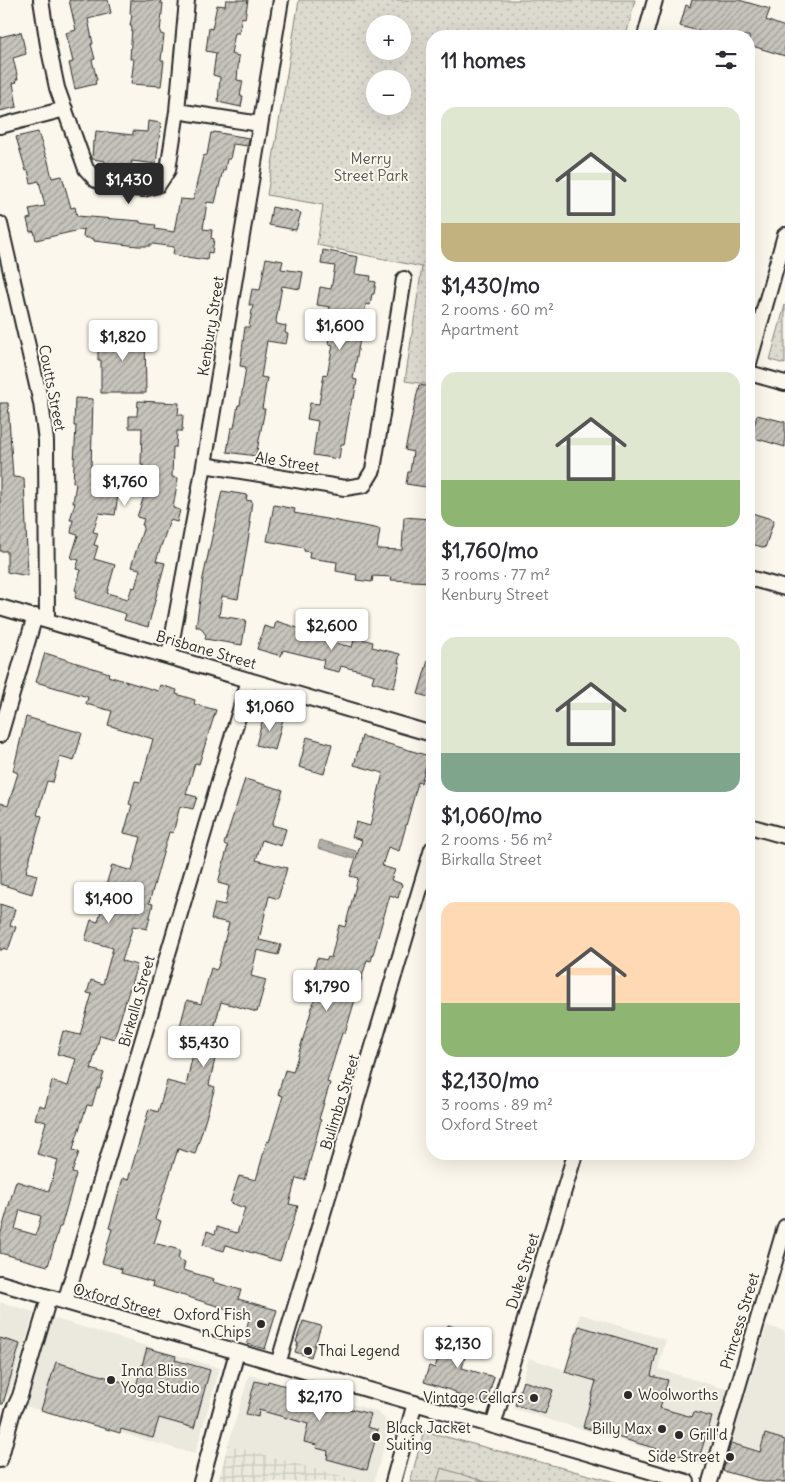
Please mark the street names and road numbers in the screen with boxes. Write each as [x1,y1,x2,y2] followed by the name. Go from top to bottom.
[193,275,228,377] street label: Kenbury Street
[35,343,70,433] street label: Coutts Street
[254,447,321,476] street label: Ale Street
[154,626,258,673] street label: Brisbane Street
[114,953,159,1049] street label: Birkalla Street
[316,1052,363,1152] street label: Bulimba Street
[502,1230,543,1311] street label: Duke Street
[716,1270,763,1371] street label: Princess Street
[71,1279,163,1322] street label: Oxford Street

